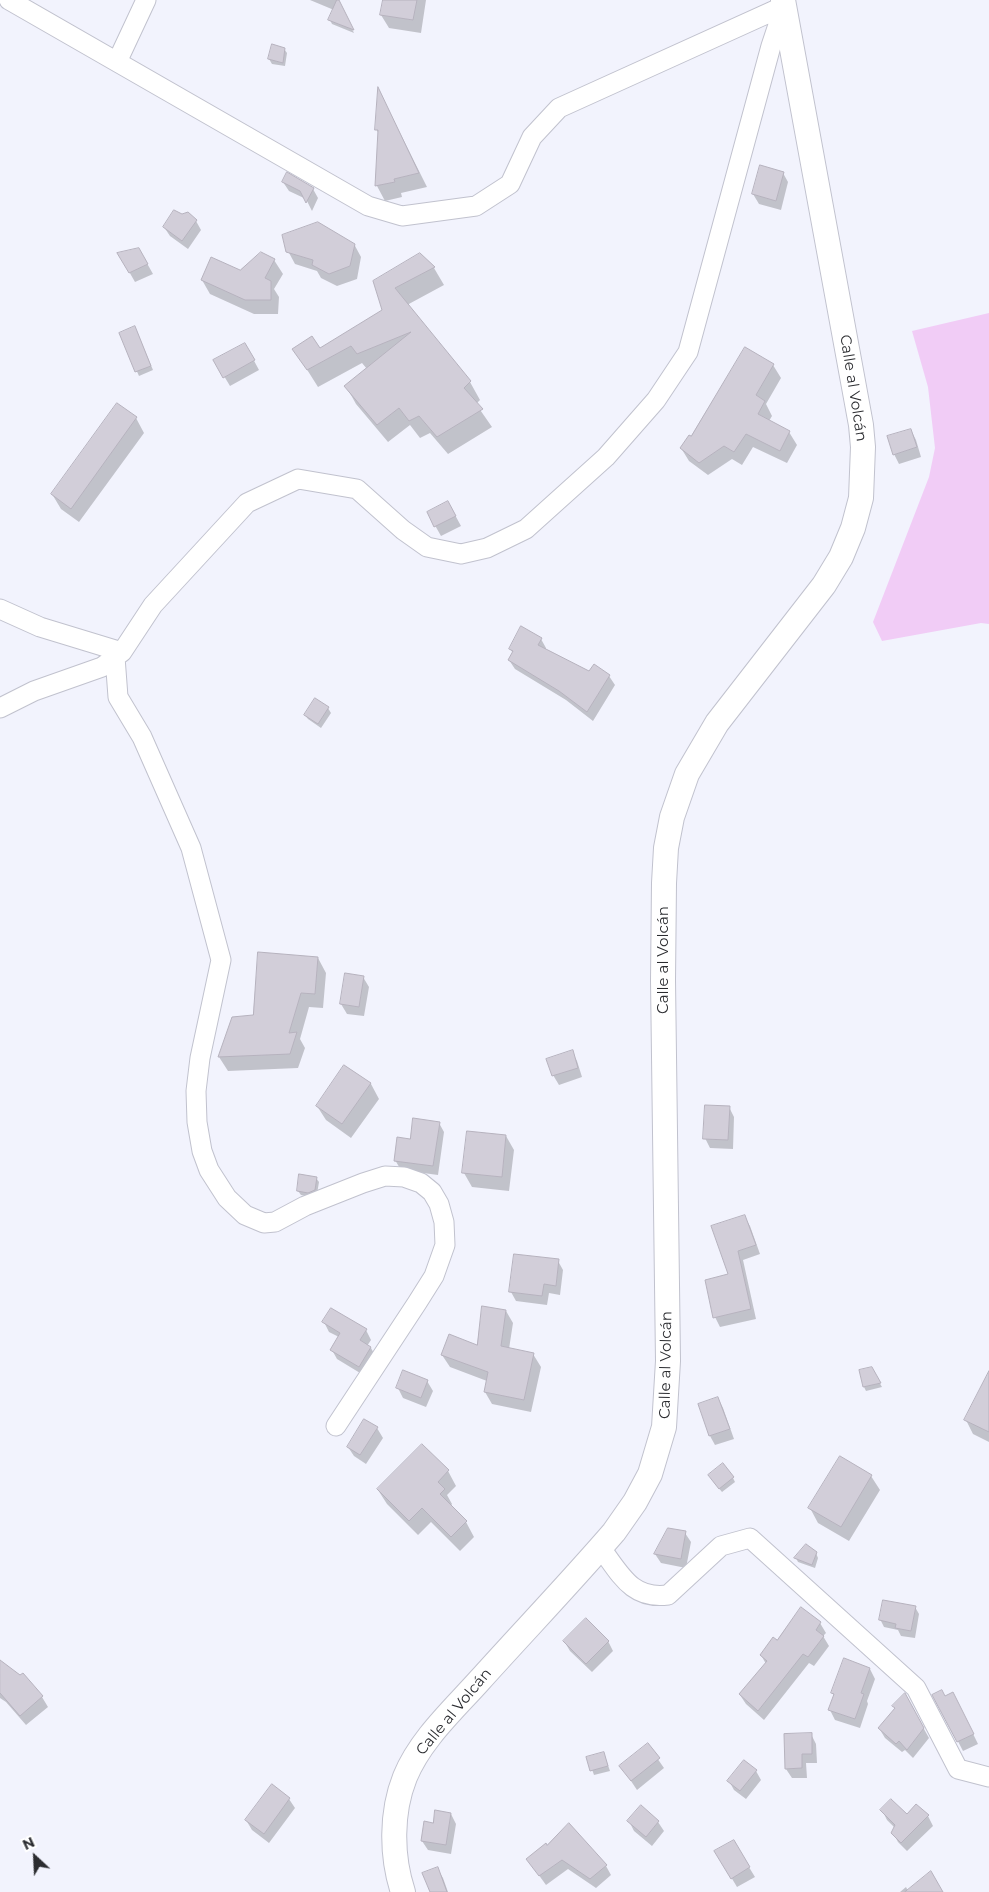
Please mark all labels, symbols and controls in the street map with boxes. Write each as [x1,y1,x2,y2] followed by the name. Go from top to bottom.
[836,333,870,443] street label: Calle al Volcán
[655,906,673,1014] street label: Calle al Volcán
[656,1311,676,1419] street label: Calle al Volcán
[412,1665,496,1759] street label: Calle al Volcán
[10,1832,60,1882] north arrow
[20,1833,38,1854] text: N

